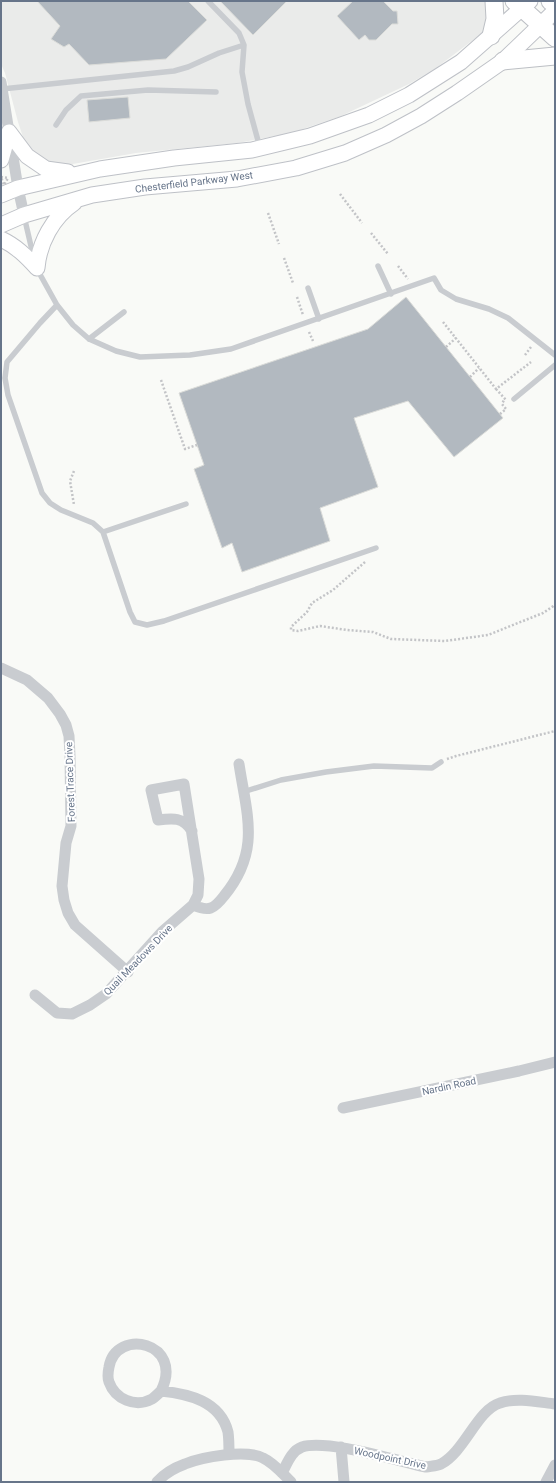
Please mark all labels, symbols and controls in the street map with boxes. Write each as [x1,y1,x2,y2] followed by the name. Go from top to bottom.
[134,169,254,195] street label: Chesterfield Parkway West
[63,742,77,822] street label: Forest Trace Drive
[102,923,174,997] street label: Quail Meadows Drive
[421,1075,477,1097] street label: Nardin Road
[353,1445,427,1471] street label: Woodpoint Drive

